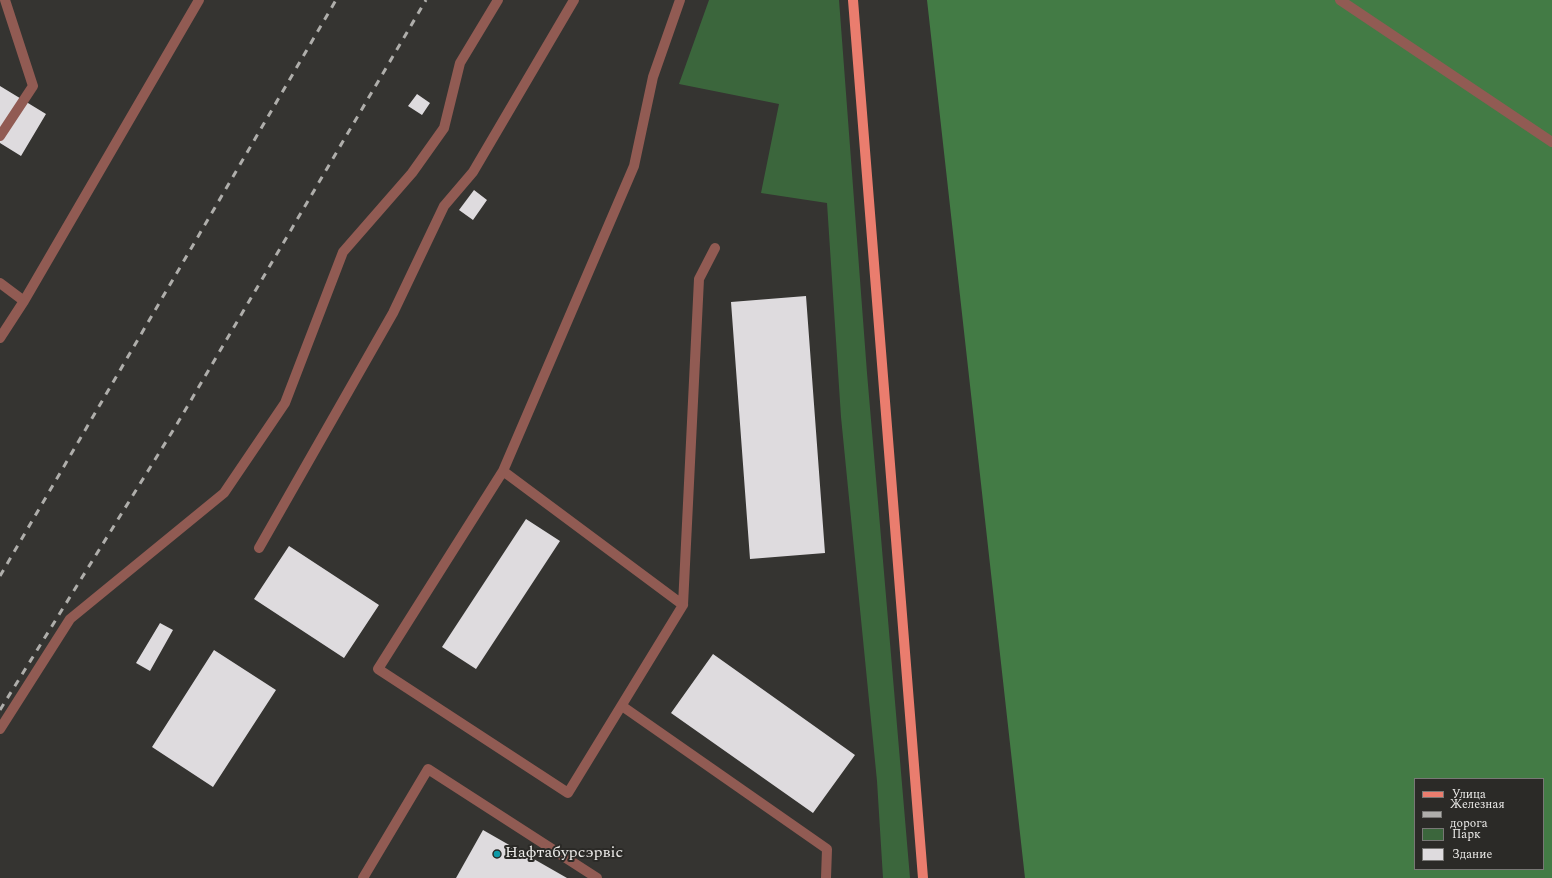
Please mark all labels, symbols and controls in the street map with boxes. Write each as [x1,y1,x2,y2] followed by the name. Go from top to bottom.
[1414,778,1544,870] legend
[1452,785,1486,804] text: Улица
[1450,795,1505,833] text: Железная дорога
[1452,825,1481,844] text: Парк
[505,844,623,864] place label: Нафтабурсэрвіс
[1452,845,1492,864] text: Здание
[492,849,502,859] marker: Нафтабурсэрвіс

